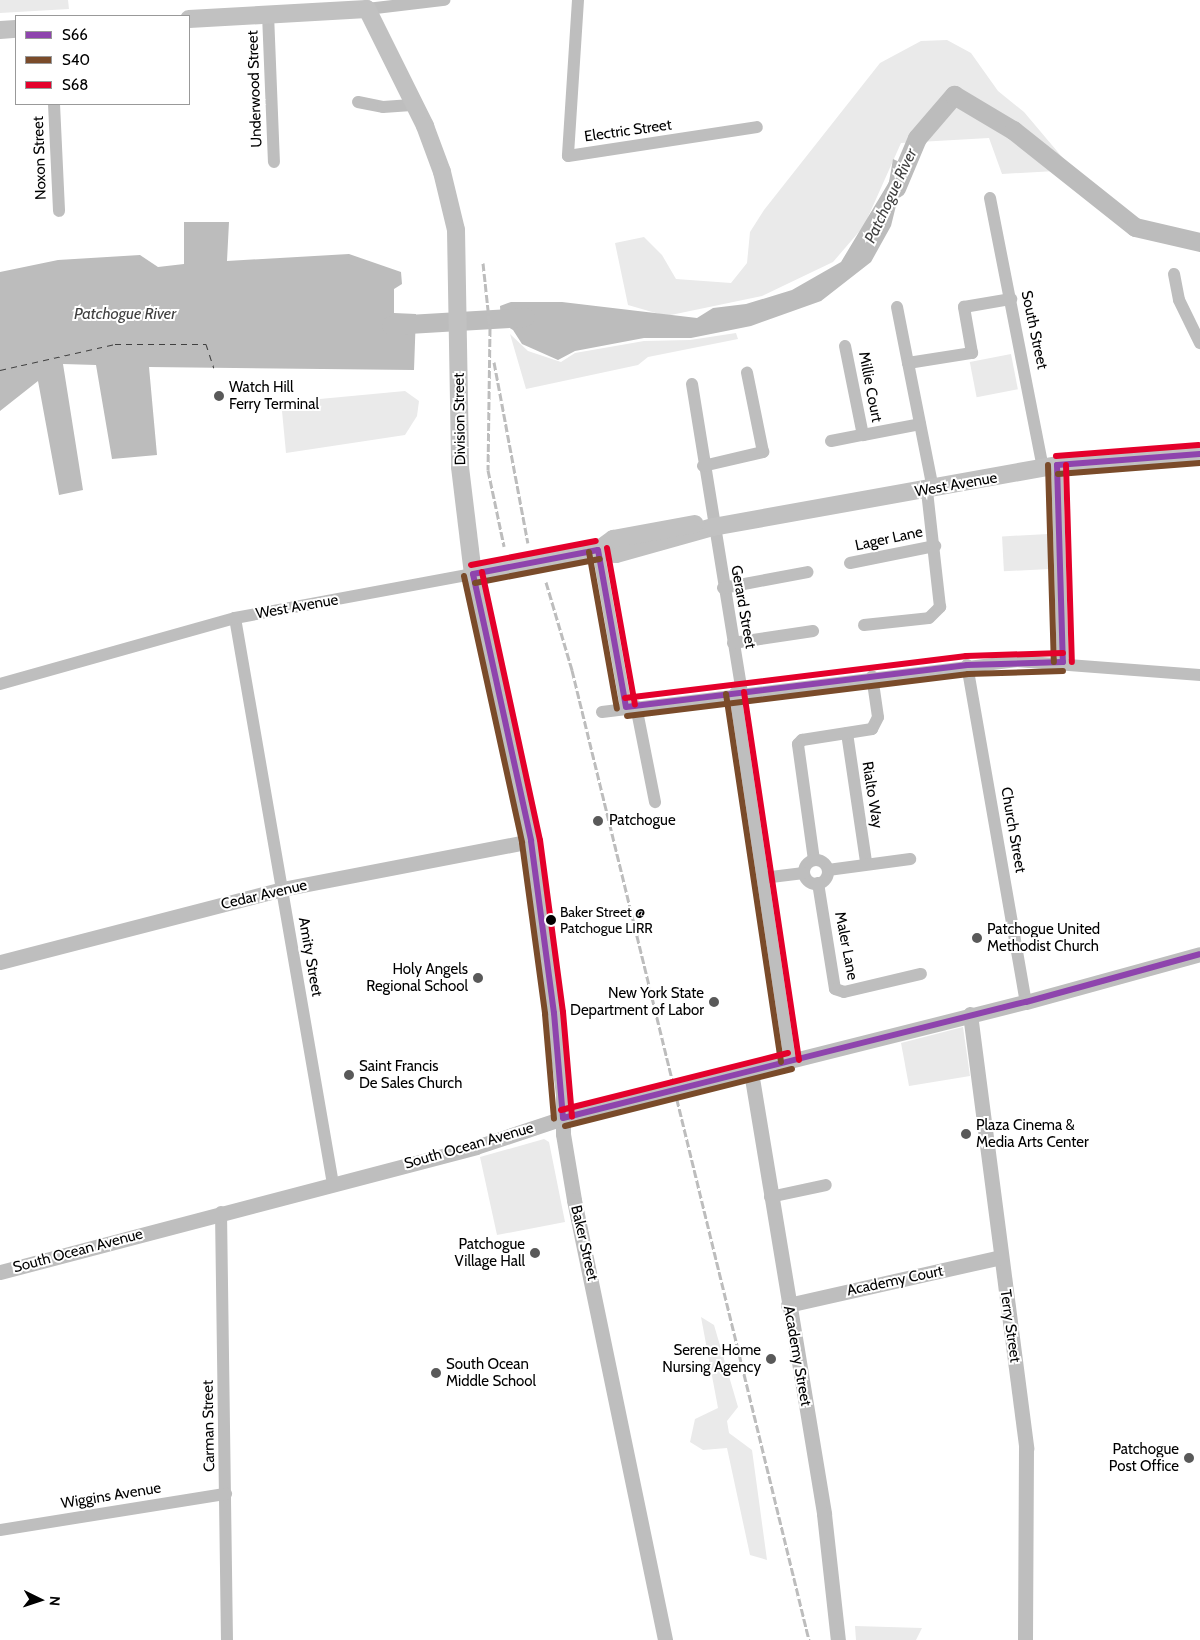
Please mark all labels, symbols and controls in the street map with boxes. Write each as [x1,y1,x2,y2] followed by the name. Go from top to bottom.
[15,15,190,105] legend
[62,26,88,44] text: S66
[244,30,266,148] street label: Underwood Street
[62,51,90,69] text: S40
[62,76,88,94] text: S68
[30,116,50,200] street label: Noxon Street
[583,116,673,146] street label: Electric Street
[861,146,921,246] water label: Patchogue River
[1017,289,1051,371] street label: South Street
[74,304,176,324] water label: Patchogue River
[854,350,886,424] street label: Millie Court
[450,373,470,465] street label: Division Street
[229,378,319,413] place label: Watch Hill Ferry Terminal
[213,390,225,402] marker: Watch Hill Ferry Terminal
[913,469,999,501] street label: West Avenue
[854,523,924,555] street label: Lager Lane
[727,564,759,650] street label: Gerard Street
[254,591,340,623] street label: West Avenue
[858,760,886,830] street label: Rialto Way
[997,786,1029,874] street label: Church Street
[609,812,676,830] place label: Patchogue
[591,814,605,828] marker: Patchogue
[219,876,309,914] street label: Cedar Avenue
[560,904,653,936] place label: Baker Street @ Patchogue LIRR
[831,910,861,982] street label: Maler Lane
[546,915,556,925] marker: Baker Street @ Patchogue LIRR
[294,916,326,998] street label: Amity Street
[987,920,1100,955] place label: Patchogue United Methodist Church
[971,932,983,944] marker: Patchogue United Methodist Church
[366,960,468,995] place label: Holy Angels Regional School
[472,972,484,984] marker: Holy Angels Regional School
[570,984,704,1019] place label: New York State Department of Labor
[708,996,720,1008] marker: New York State Department of Labor
[359,1057,462,1092] place label: Saint Francis De Sales Church
[343,1069,355,1081] marker: Saint Francis De Sales Church
[976,1116,1089,1151] place label: Plaza Cinema & Media Arts Center
[402,1119,536,1173] street label: South Ocean Avenue
[960,1128,972,1140] marker: Plaza Cinema & Media Arts Center
[567,1204,601,1282] street label: Baker Street
[11,1225,145,1277] street label: South Ocean Avenue
[454,1235,525,1270] place label: Patchogue Village Hall
[529,1247,541,1259] marker: Patchogue Village Hall
[845,1262,945,1300] street label: Academy Court
[996,1288,1024,1364] street label: Terry Street
[779,1304,815,1408] street label: Academy Street
[662,1341,761,1376] place label: Serene Home Nursing Agency
[765,1353,777,1365] marker: Serene Home Nursing Agency
[446,1355,536,1390] place label: South Ocean Middle School
[430,1367,442,1379] marker: South Ocean Middle School
[199,1380,219,1472] street label: Carman Street
[1109,1440,1179,1475] place label: Patchogue Post Office
[1183,1452,1195,1464] marker: Patchogue Post Office
[60,1479,162,1513] street label: Wiggins Avenue
[15,1575,65,1625] north arrow
[46,1595,64,1607] text: N

